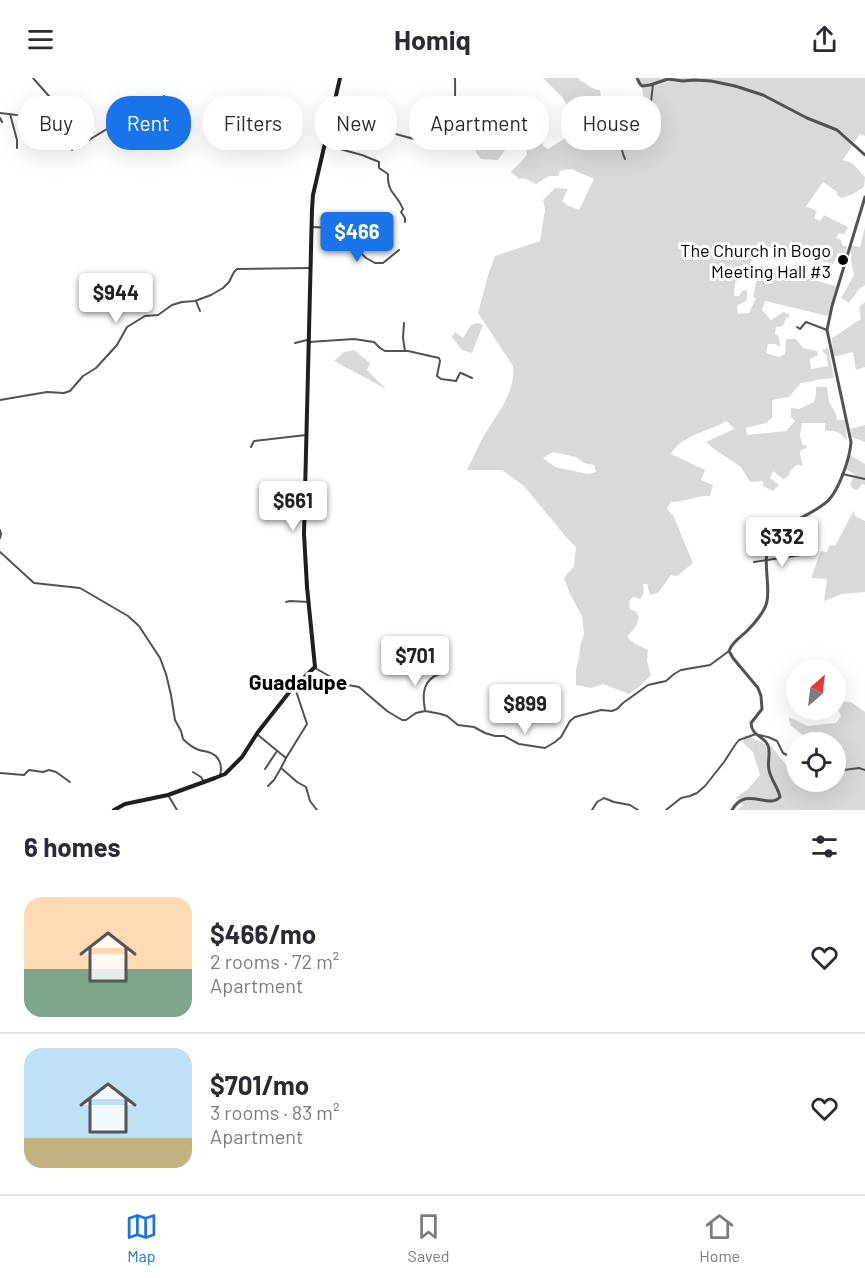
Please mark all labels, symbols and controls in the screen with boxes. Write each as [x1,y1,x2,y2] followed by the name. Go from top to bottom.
[24,23,57,56] icon: menu
[394,23,471,55] text: Homiq
[808,23,841,56] icon: share
[18,96,94,150] chip: Buy
[106,96,191,150] chip: Rent
[203,96,303,150] chip: Filters
[315,96,397,150] chip: New
[409,96,549,150] chip: Apartment
[561,96,661,150] chip: House
[321,212,393,263] pin: $466
[334,219,380,243] text: $466
[680,239,831,282] place label: The Church in Bogo Meeting Hall #3
[836,253,850,267] marker: The Church in Bogo Meeting Hall #3
[80,273,152,324] pin: $944
[93,280,139,304] text: $944
[257,481,329,532] pin: $661
[273,488,313,512] text: $661
[746,517,818,568] pin: $332
[760,524,804,548] text: $332
[379,636,451,687] pin: $701
[395,643,435,667] text: $701
[786,660,846,720] north arrow
[786,660,846,792] map controls
[249,669,347,694] district label: Guadalupe
[489,684,561,735] pin: $899
[503,691,547,715] text: $899
[786,732,846,792] button: locate
[808,830,841,863] icon: filters
[24,831,121,862] text: 6 homes
[210,918,316,949] text: $466/mo
[72,921,144,993] icon: home
[808,941,841,974] icon: heart
[210,949,339,973] text: 2 rooms · 72 m²
[210,973,303,997] text: Apartment
[210,1069,309,1100] text: $701/mo
[72,1072,144,1144] icon: home
[808,1092,841,1125] icon: heart
[210,1100,339,1124] text: 3 rooms · 83 m²
[210,1124,303,1148] text: Apartment
[125,1210,158,1265] tab: Map
[408,1210,450,1265] tab: Saved
[699,1210,740,1265] tab: Home

